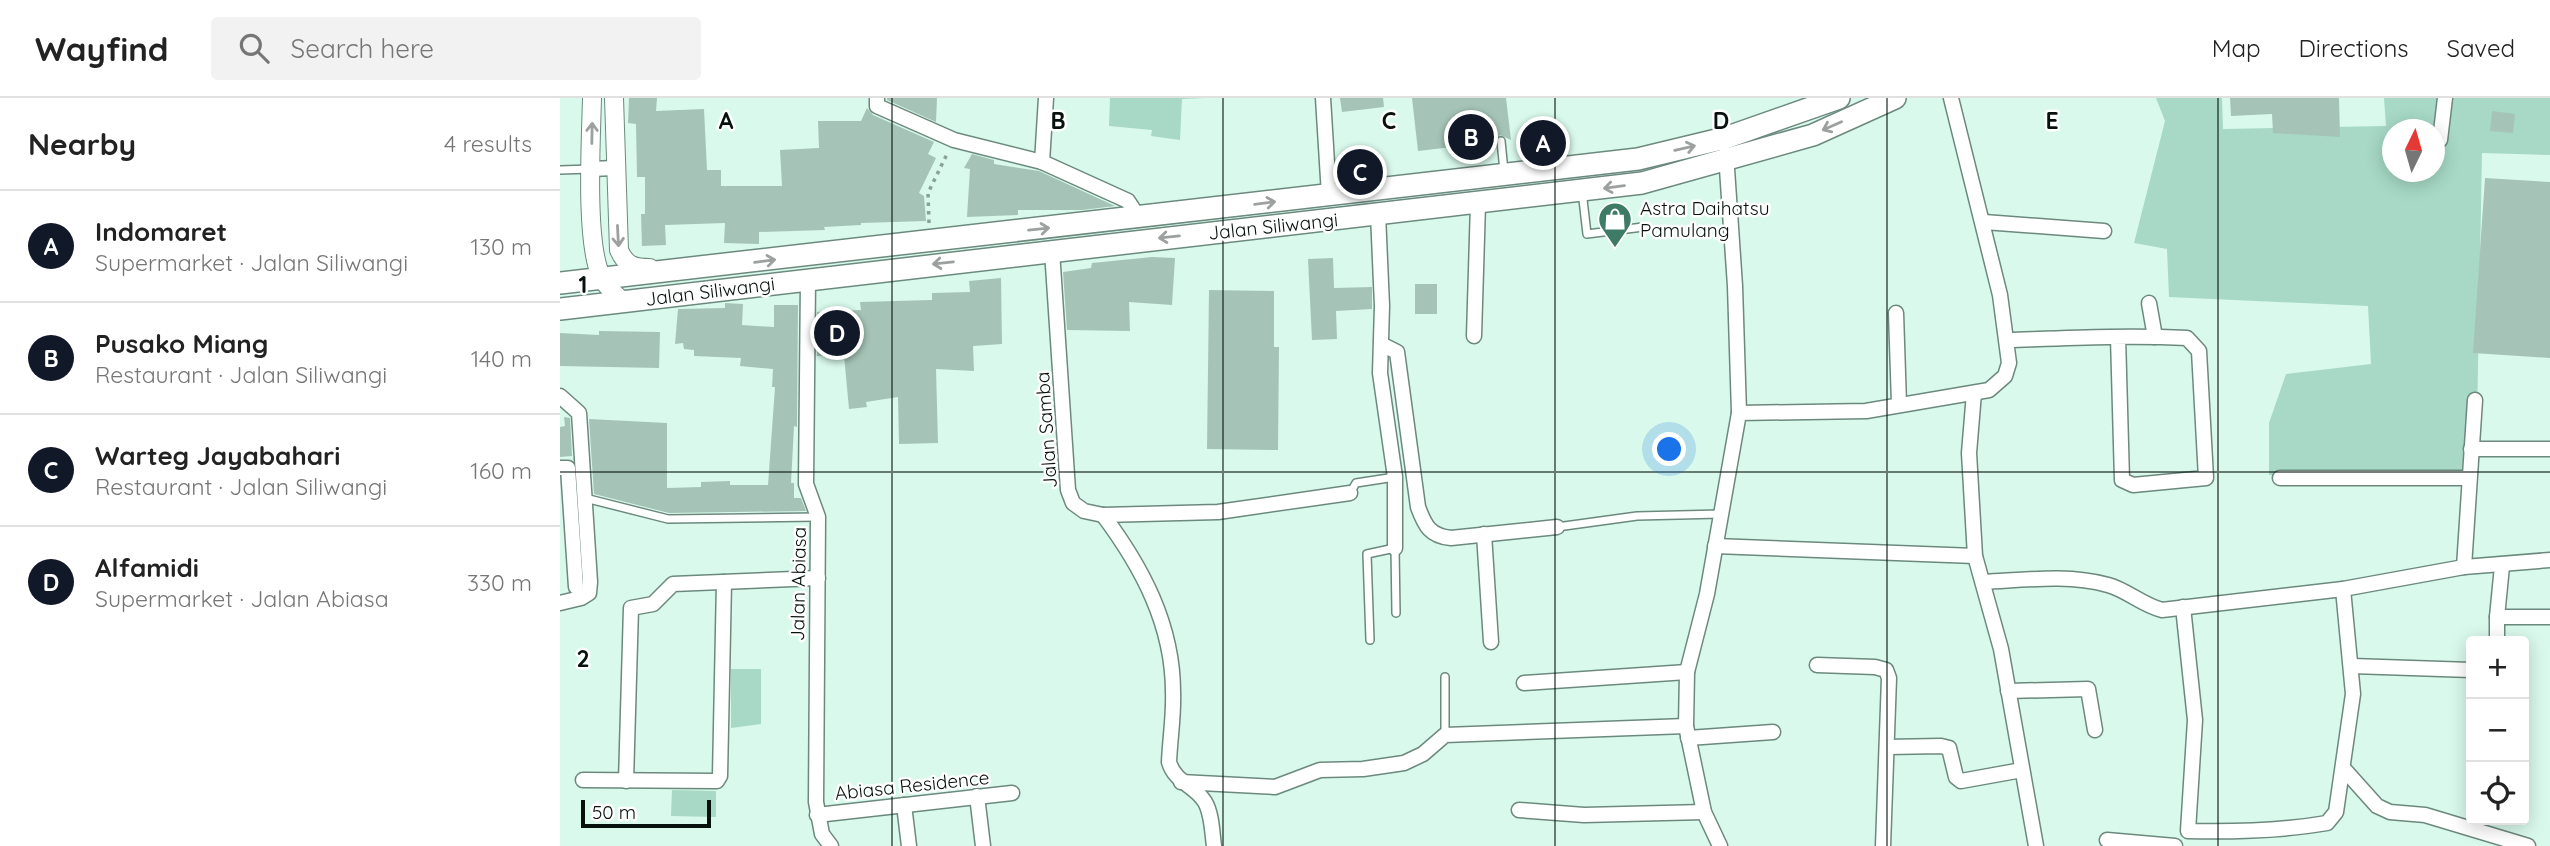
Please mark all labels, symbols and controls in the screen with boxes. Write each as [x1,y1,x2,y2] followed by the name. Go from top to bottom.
[211,17,701,80] search box
[35,28,169,69] text: Wayfind
[235,29,273,67] icon: search
[291,32,434,65] text: Search here
[2212,33,2261,63] text: Map
[2299,33,2409,63] text: Directions
[2447,33,2515,63] text: Saved
[719,106,734,135] text: A
[1050,106,1066,135] text: B
[1382,106,1396,135] text: C
[1713,106,1729,135] text: D
[2045,106,2059,135] text: E
[1448,111,1494,163] pin: B
[1520,117,1566,169] pin: A
[2382,119,2445,182] north arrow
[1822,120,1844,133] one-way arrow
[585,122,598,145] one-way arrow
[28,125,136,163] text: Nearby
[444,129,532,158] text: 4 results
[1673,141,1696,154] one-way arrow
[1337,146,1383,198] pin: C
[1603,180,1626,193] one-way arrow
[1253,196,1276,209] one-way arrow
[1640,196,1770,242] place label: Astra Daihatsu Pamulang
[1596,200,1634,249] shop icon: Astra Daihatsu Pamulang
[1207,207,1339,245] street label: Jalan Siliwangi
[95,215,227,248] text: Indomaret
[1028,223,1050,236] one-way arrow
[612,224,625,246] one-way arrow
[1158,231,1180,244] one-way arrow
[44,232,58,261] text: A
[470,232,532,261] text: 130 m
[95,248,408,277] text: Supermarket · Jalan Siliwangi
[753,254,775,267] one-way arrow
[932,257,954,270] one-way arrow
[579,270,587,299] text: 1
[644,271,776,311] street label: Jalan Siliwangi
[814,307,860,359] pin: D
[95,327,268,360] text: Pusako Miang
[43,344,59,373] text: B
[471,344,532,373] text: 140 m
[95,360,387,389] text: Restaurant · Jalan Siliwangi
[1030,371,1062,489] street label: Jalan Samba
[1652,432,1686,466] your location
[95,439,340,472] text: Warteg Jayabahari
[44,456,58,485] text: C
[470,456,532,485] text: 160 m
[95,472,387,501] text: Restaurant · Jalan Siliwangi
[785,527,811,641] street label: Jalan Abiasa
[95,551,199,584] text: Alfamidi
[43,568,59,597] text: D
[467,568,532,597] text: 330 m
[95,584,389,613] text: Supermarket · Jalan Abiasa
[2466,636,2529,825] map controls
[2466,636,2529,699] button: +
[576,644,590,673] text: 2
[2466,699,2529,762] button: −
[2466,762,2529,825] button: locate
[834,765,990,805] street label: Abiasa Residence
[581,797,710,829] scale bar
[592,800,636,824] text: 50 m

